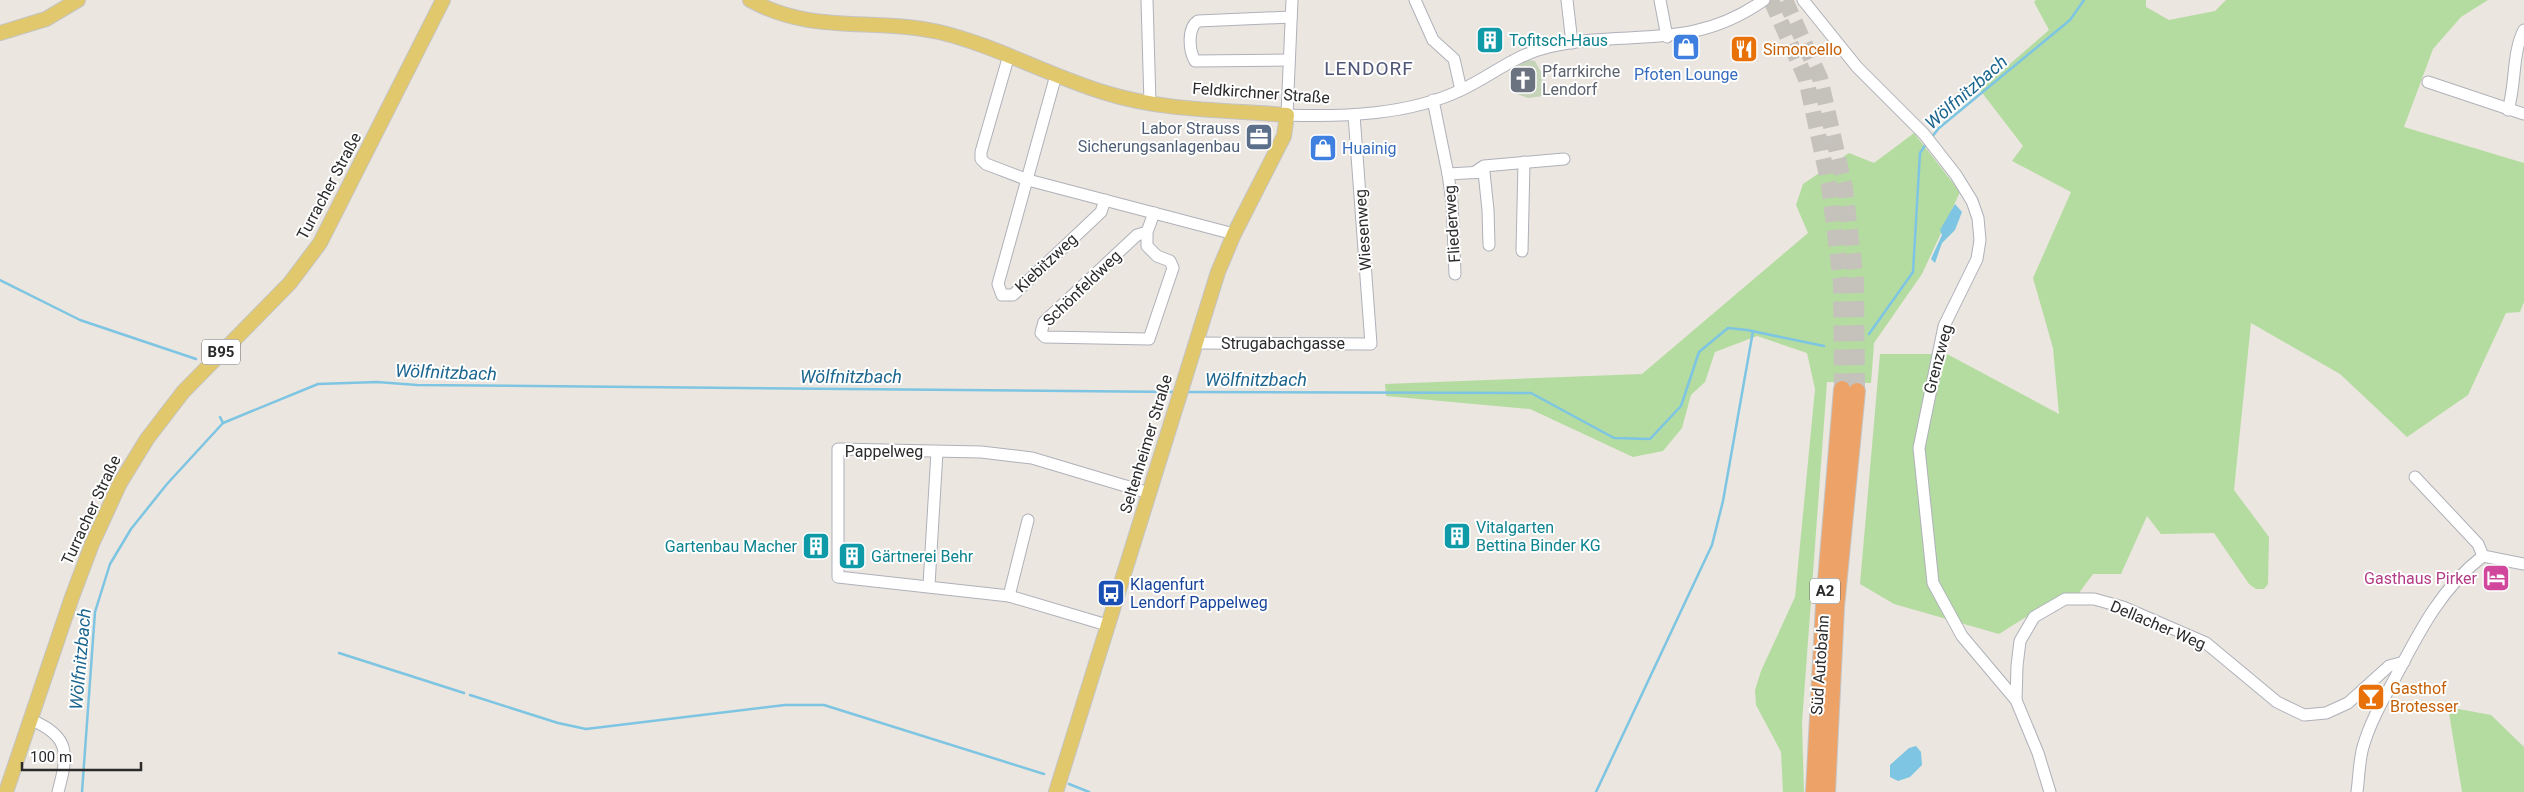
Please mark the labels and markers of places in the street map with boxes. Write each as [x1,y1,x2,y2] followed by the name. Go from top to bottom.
[1475,25,1505,55] building icon: Tofitsch-Haus
[1509,31,1608,50] place label: Tofitsch-Haus
[1671,32,1701,62] shop icon: Pfoten Lounge
[1729,34,1759,64] restaurant icon: Simoncello
[1763,40,1842,59] place label: Simoncello
[1542,62,1620,99] place label: Pfarrkirche Lendorf
[1508,65,1538,95] church icon: Pfarrkirche Lendorf
[1634,65,1738,84] place label: Pfoten Lounge
[1078,119,1240,156] place label: Labor Strauss Sicherungsanlagenbau
[1244,122,1274,152] office icon: Labor Strauss Sicherungsanlagenbau
[1308,133,1338,163] shop icon: Huainig
[1342,139,1397,158] place label: Huainig
[1476,518,1601,555] place label: Vitalgarten Bettina Binder KG
[1442,521,1472,551] building icon: Vitalgarten Bettina Binder KG
[801,531,831,561] building icon: Gartenbau Macher
[665,537,798,556] place label: Gartenbau Macher
[837,541,867,571] building icon: Gärtnerei Behr
[871,547,974,566] place label: Gärtnerei Behr
[2481,563,2511,593] hotel icon: Gasthaus Pirker
[2364,569,2478,588] place label: Gasthaus Pirker
[1130,575,1268,612] place label: Klagenfurt Lendorf Pappelweg
[1096,578,1126,608] bus stop icon: Klagenfurt Lendorf Pappelweg
[2390,679,2459,716] place label: Gasthof Brotesser
[2356,682,2386,712] bar icon: Gasthof Brotesser

